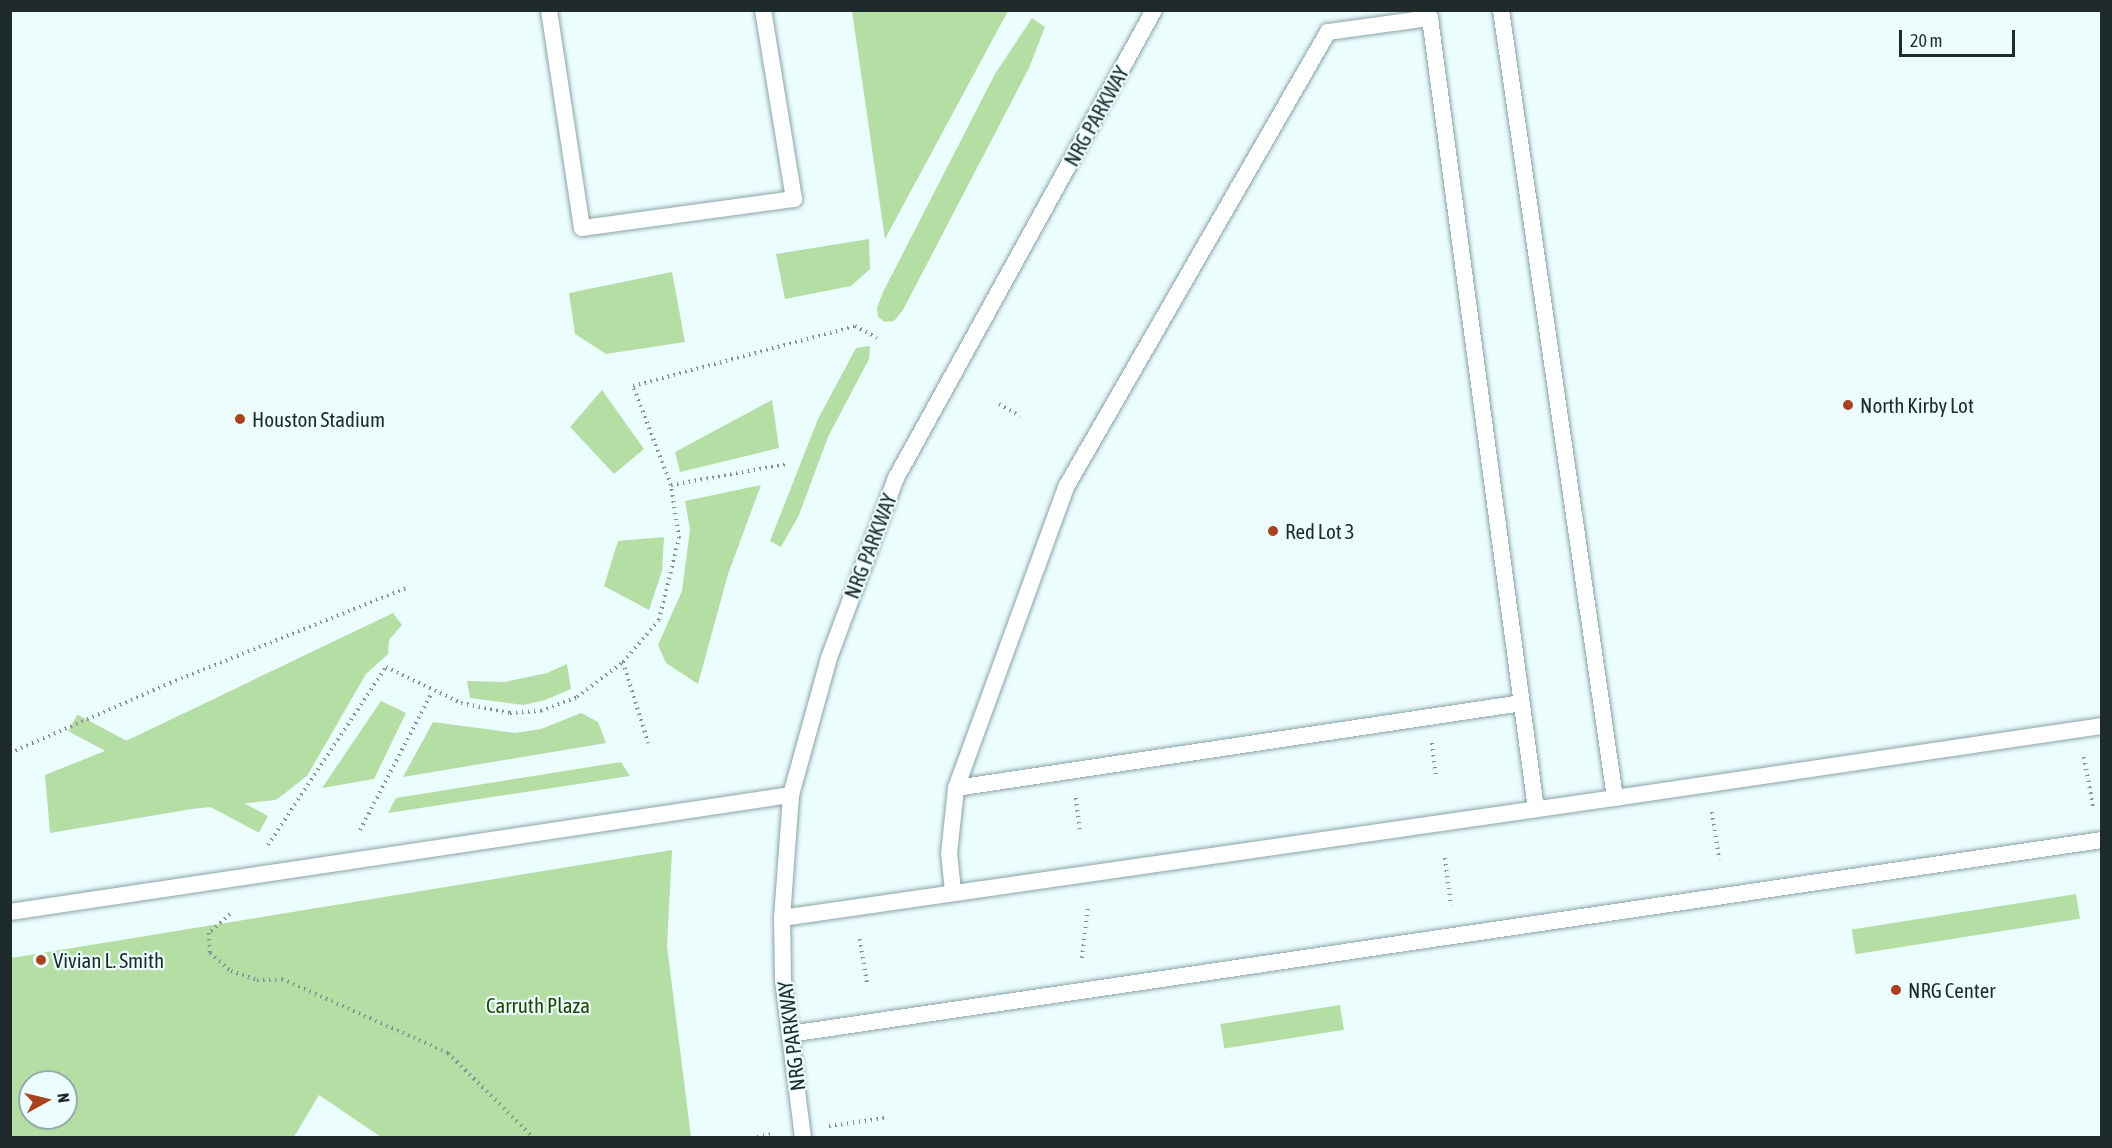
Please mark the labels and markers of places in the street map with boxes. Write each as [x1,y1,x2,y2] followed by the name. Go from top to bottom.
[1860,392,1974,418] place label: North Kirby Lot
[1841,398,1855,412] marker: North Kirby Lot
[252,406,385,432] place label: Houston Stadium
[233,412,247,426] marker: Houston Stadium
[1285,518,1355,544] place label: Red Lot 3
[1266,524,1280,538] marker: Red Lot 3
[53,947,164,973] place label: Vivian L. Smith
[34,953,48,967] marker: Vivian L. Smith
[1908,977,1995,1003] place label: NRG Center
[1889,983,1903,997] marker: NRG Center

